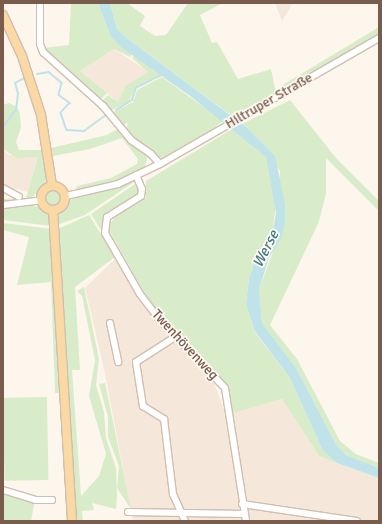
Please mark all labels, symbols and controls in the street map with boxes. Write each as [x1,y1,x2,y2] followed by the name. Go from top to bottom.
[222,69,316,133] street label: Hiltruper Straße
[249,227,283,271] water label: Werse
[148,306,222,384] street label: Twenhövenweg

